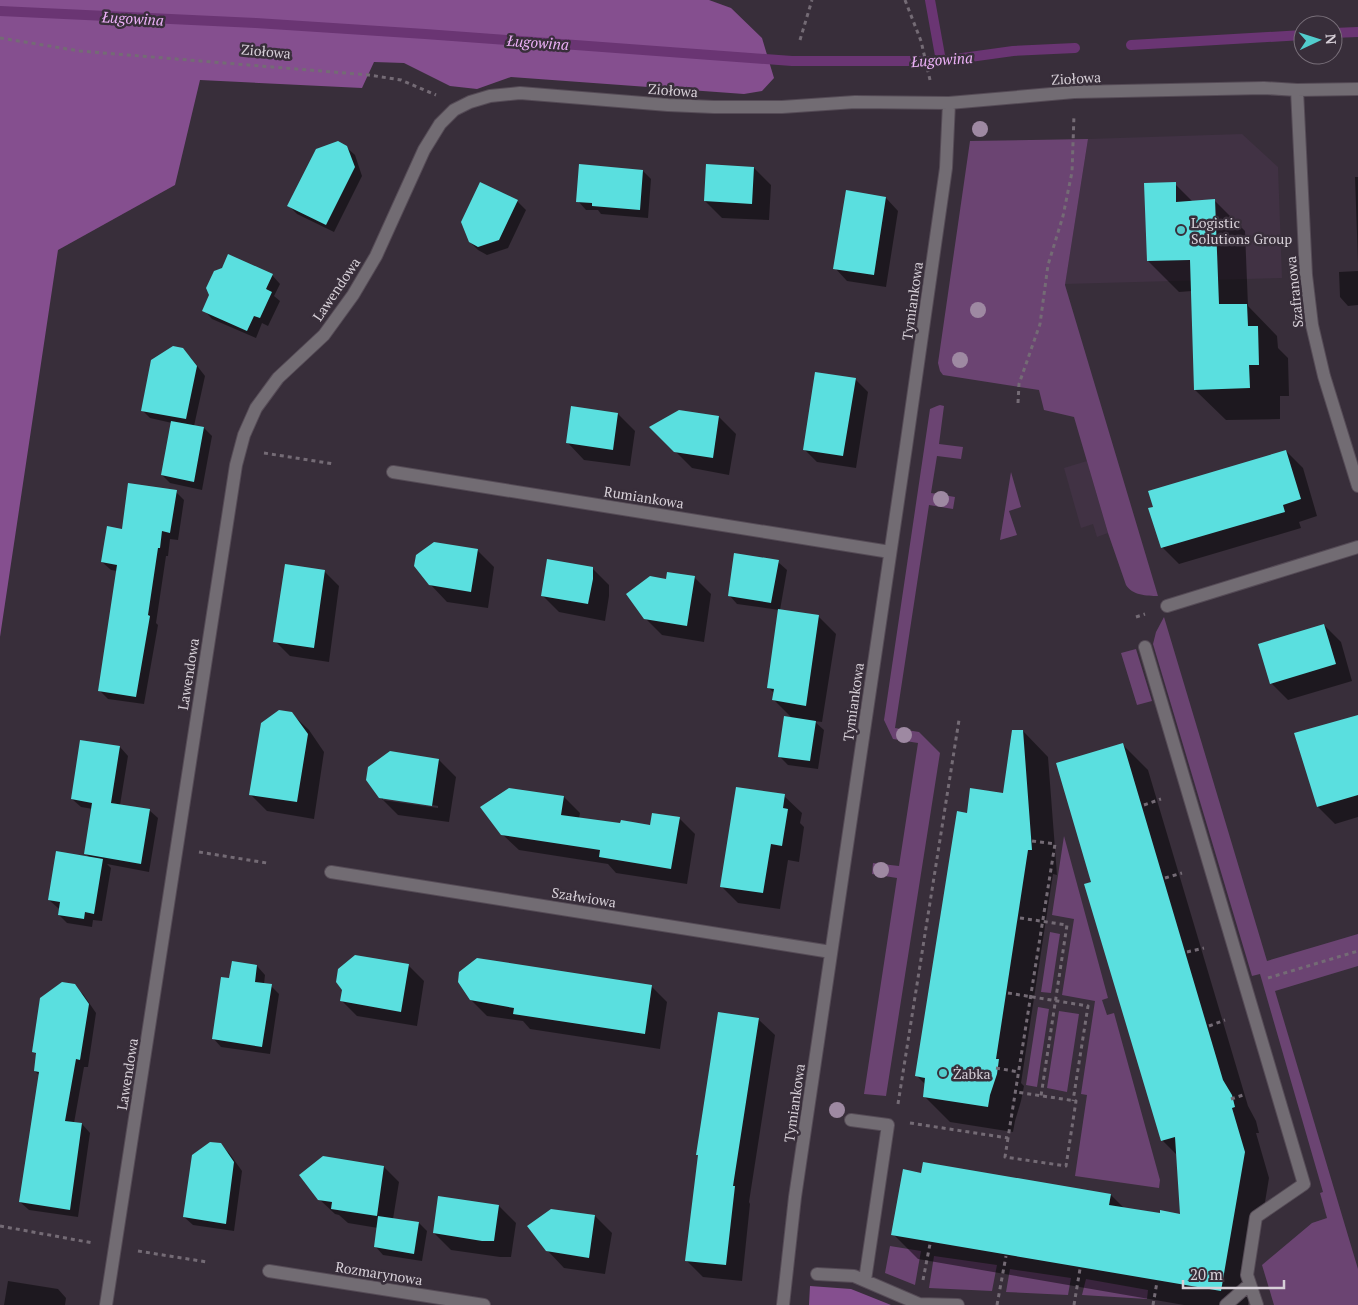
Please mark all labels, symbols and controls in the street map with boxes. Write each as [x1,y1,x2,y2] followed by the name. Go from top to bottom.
[101,6,164,30] water label: Ługowina
[1293,15,1343,65] north arrow
[505,30,570,54] water label: Ługowina
[1322,33,1341,45] text: N
[240,39,292,63] street label: Ziołowa
[909,47,974,71] water label: Ługowina
[1051,67,1101,89] street label: Ziołowa
[647,79,699,101] street label: Ziołowa
[1191,213,1292,248] place label: Logistic Solutions Group
[1175,224,1187,236] marker: Logistic Solutions Group
[308,254,364,324] street label: Lawendowa
[1281,255,1307,329] street label: Szafranowa
[897,260,927,342] street label: Tymiankowa
[603,481,685,513] street label: Rumiankowa
[173,637,203,711] street label: Lawendowa
[838,661,868,743] street label: Tymiankowa
[550,883,618,911] street label: Szałwiowa
[112,1037,142,1111] street label: Lawendowa
[779,1062,809,1144] street label: Tymiankowa
[953,1064,991,1083] place label: Żabka
[937,1067,949,1079] marker: Żabka
[334,1257,424,1289] street label: Rozmarynowa
[1183,1258,1284,1290] scale bar
[1190,1264,1223,1284] text: 20 m

